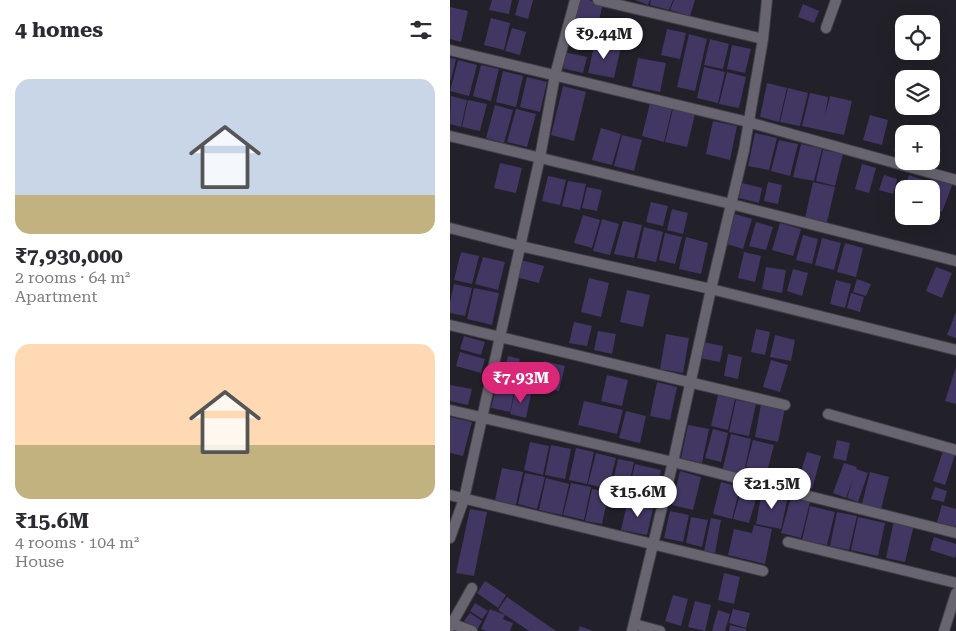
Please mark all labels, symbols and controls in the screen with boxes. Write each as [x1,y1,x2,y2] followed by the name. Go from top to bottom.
[895,15,940,225] map controls
[895,15,940,60] button: locate
[407,16,435,44] icon: filters
[15,18,103,42] text: 4 homes
[563,18,645,60] pin: ₹9.44M
[576,24,632,43] text: ₹9.44M
[895,70,940,115] button: layers
[180,112,270,202] icon: home
[895,125,940,170] button: +
[895,180,940,225] button: −
[15,244,123,268] text: ₹7,930,000
[15,268,130,287] text: 2 rooms · 64 m²
[15,287,98,306] text: Apartment
[480,362,562,404] pin: ₹7.93M
[493,368,549,387] text: ₹7.93M
[180,377,270,467] icon: home
[731,468,813,510] pin: ₹21.5M
[744,474,800,493] text: ₹21.5M
[597,476,679,518] pin: ₹15.6M
[610,482,666,501] text: ₹15.6M
[15,509,89,533] text: ₹15.6M
[15,533,139,552] text: 4 rooms · 104 m²
[15,552,64,571] text: House

